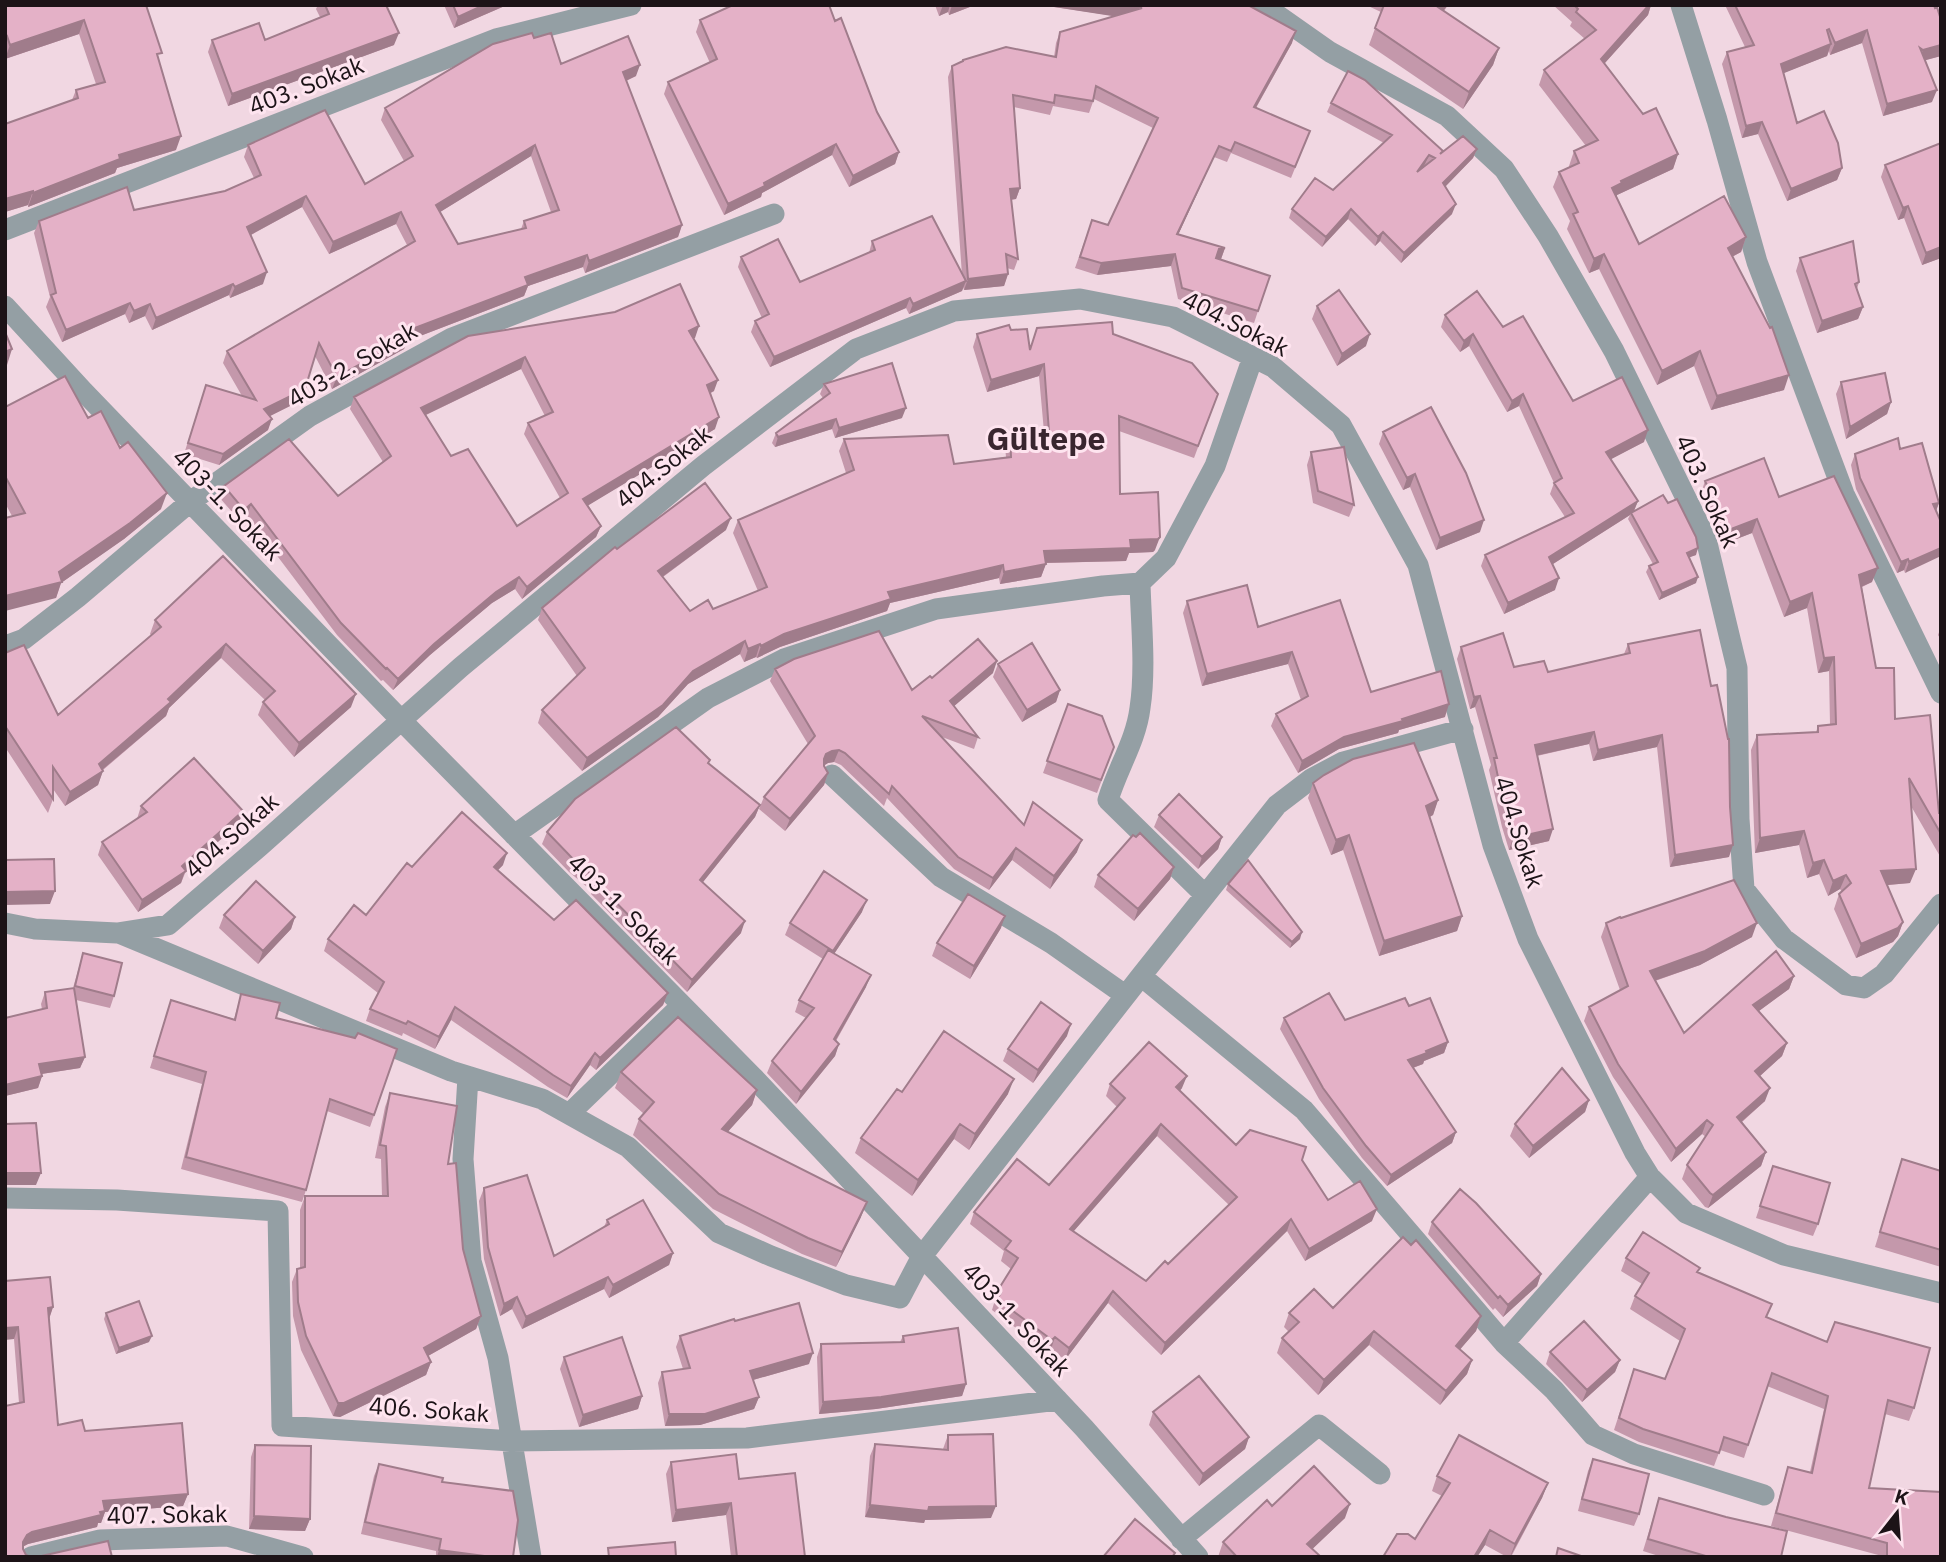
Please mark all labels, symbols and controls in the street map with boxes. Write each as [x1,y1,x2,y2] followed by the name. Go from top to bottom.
[244,48,368,122] street label: 403. Sokak
[1177,283,1295,364] street label: 404.Sokak
[281,314,423,414] street label: 403-2. Sokak
[608,417,718,515] street label: 404.Sokak
[986,417,1106,459] district label: Gültepe
[1669,429,1747,553] street label: 403. Sokak
[166,441,290,567] street label: 403-1. Sokak
[1488,772,1552,892] street label: 404.Sokak
[177,785,285,885] street label: 404.Sokak
[562,847,687,972] street label: 403-1. Sokak
[956,1255,1078,1383] street label: 403-1. Sokak
[368,1389,491,1429] street label: 406. Sokak
[1862,1478,1932,1548] north arrow
[1892,1483,1912,1510] text: K
[106,1497,228,1531] street label: 407. Sokak

